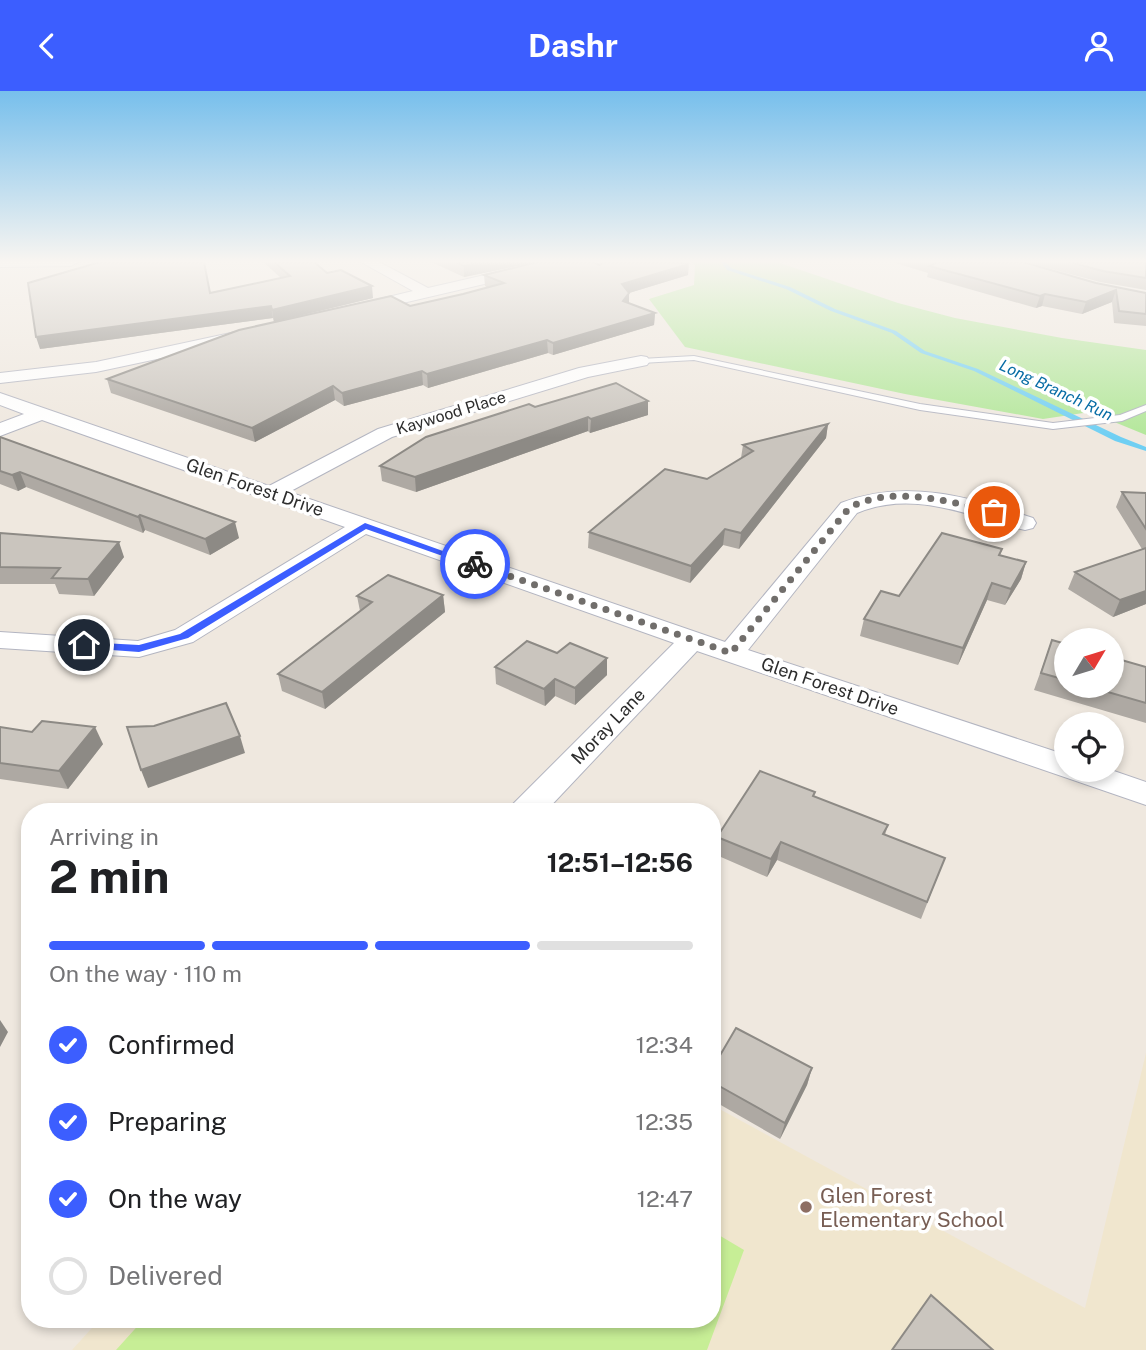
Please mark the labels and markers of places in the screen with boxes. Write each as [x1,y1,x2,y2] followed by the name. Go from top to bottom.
[964,482,1024,542] pin
[54,615,114,675] pin
[820,1183,1004,1232] place label: Glen Forest Elementary School
[798,1199,814,1215] marker: Glen Forest Elementary School

